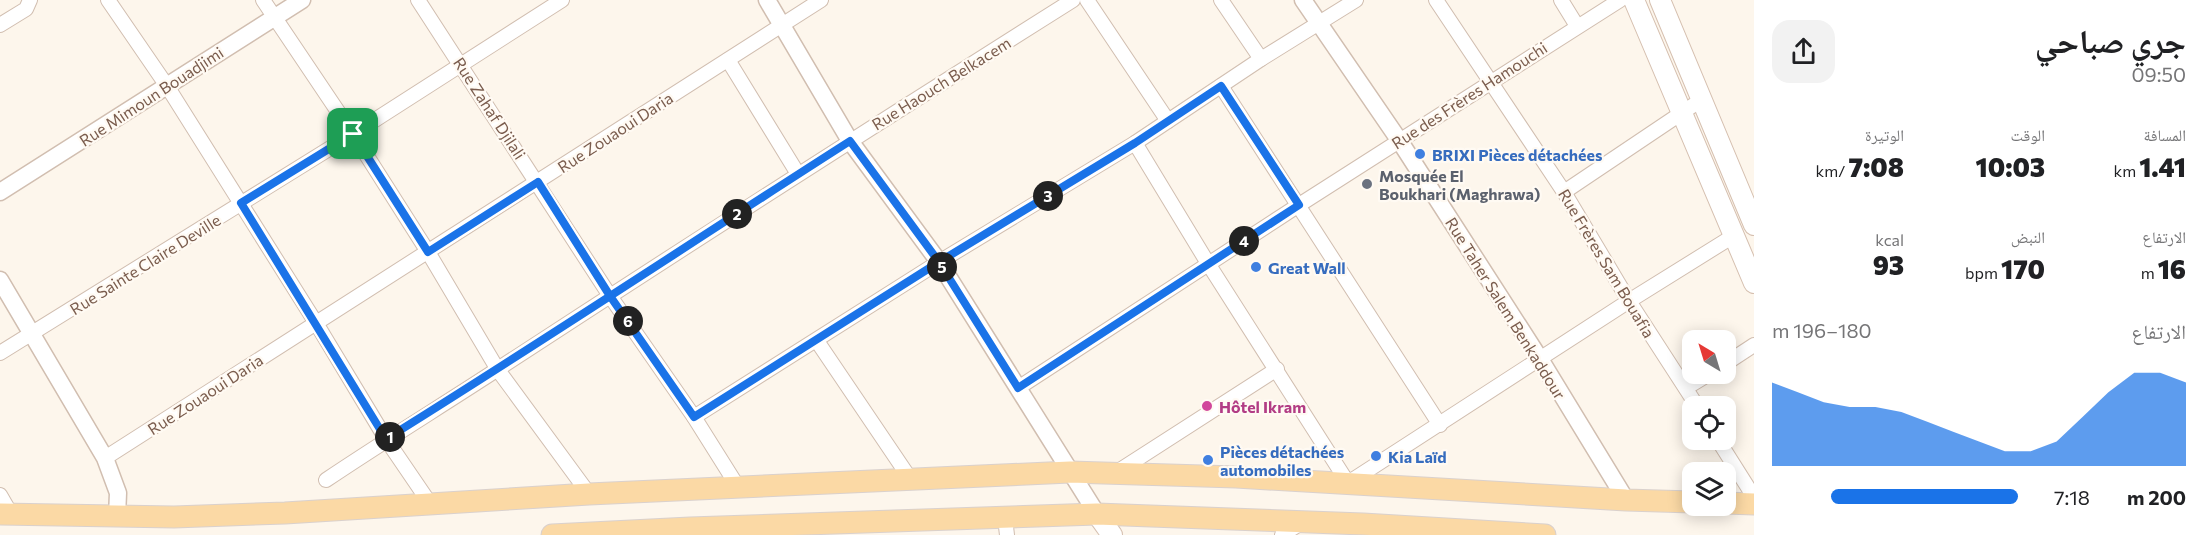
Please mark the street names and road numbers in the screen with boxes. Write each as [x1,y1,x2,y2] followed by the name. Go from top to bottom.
[868,32,1014,134] street label: Rue Haouch Belkacem
[1388,38,1550,152] street label: Rue des Frères Hamouchi
[75,42,227,150] street label: Rue Mimoun Bouadjimi
[450,53,530,163] street label: Rue Zahaf Djilali
[554,88,676,176] street label: Rue Zouaoui Daria
[1555,185,1659,341] street label: Rue Frères Sam Bouafia
[66,210,224,318] street label: Rue Sainte Claire Deville
[1442,213,1570,403] street label: Rue Taher Salem Benkaddour
[144,350,266,438] street label: Rue Zouaoui Daria

